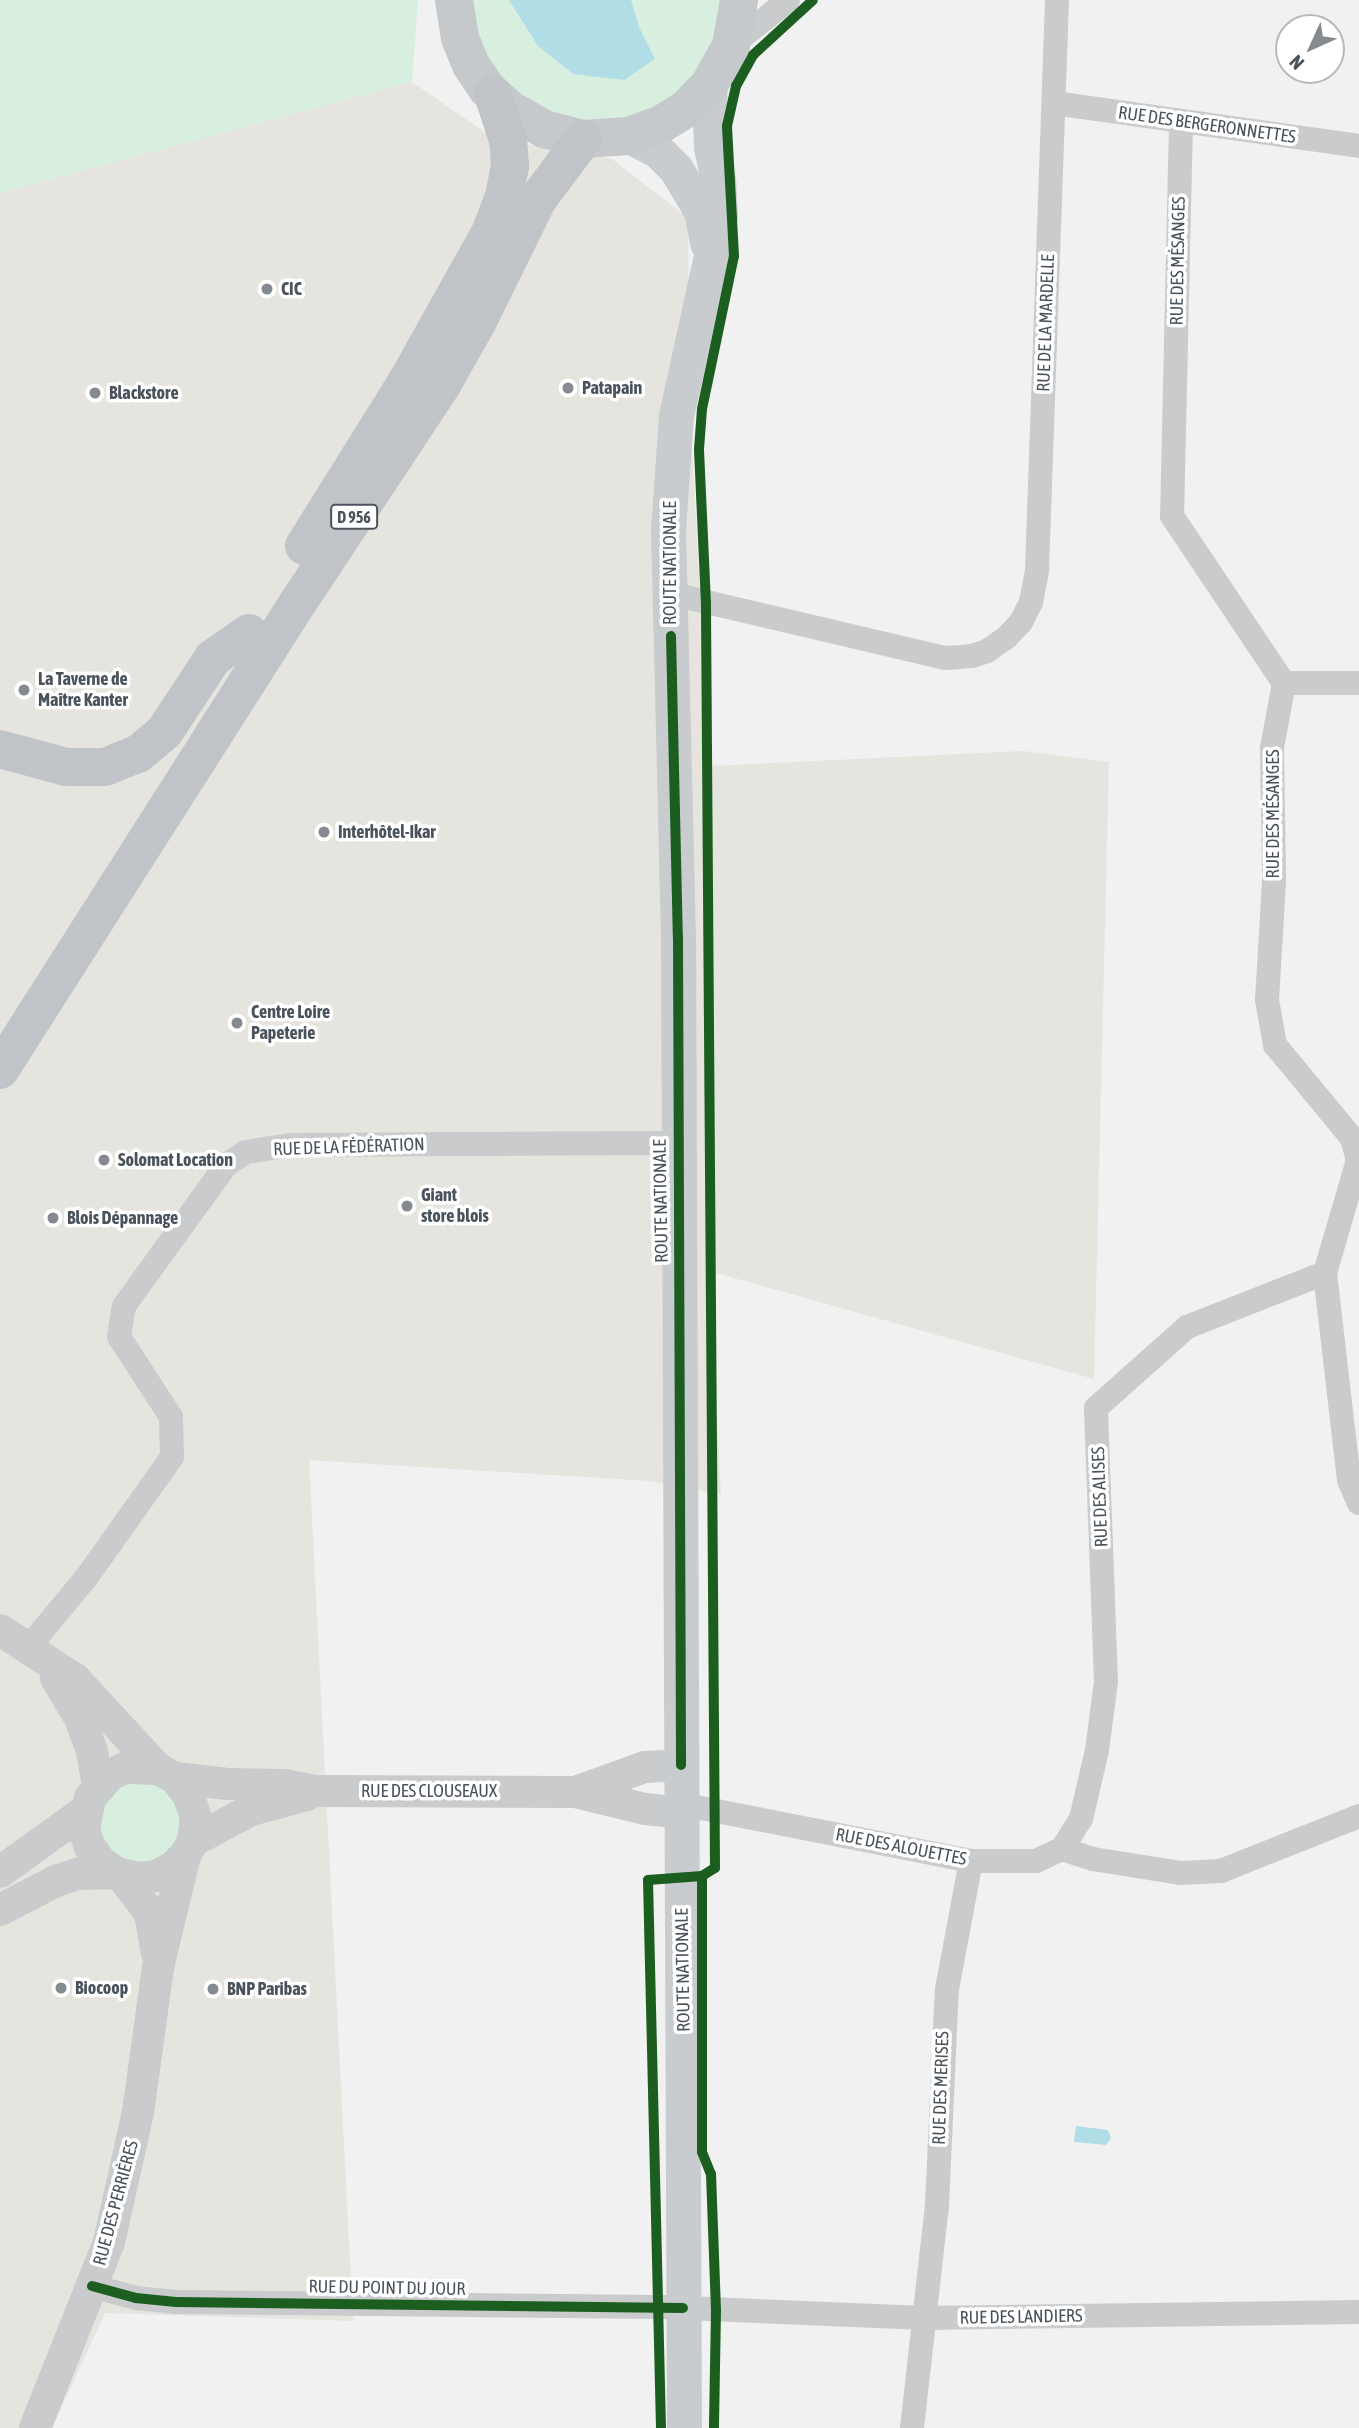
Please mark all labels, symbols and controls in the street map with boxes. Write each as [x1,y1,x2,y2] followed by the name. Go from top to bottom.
[1275,14,1345,84] north arrow
[1285,51,1308,74] text: N
[1117,102,1297,148] street label: RUE DES BERGERONNETTES
[1166,196,1190,326] street label: RUE DES MÉSANGES
[1033,254,1059,392] street label: RUE DE LA MARDELLE
[281,278,302,300] place label: CIC
[259,281,275,297] marker: CIC
[582,377,642,399] place label: Patapain
[560,380,576,396] marker: Patapain
[109,382,179,404] place label: Blackstore
[87,385,103,401] marker: Blackstore
[659,501,681,625] street label: ROUTE NATIONALE
[330,504,378,530] road number: D 956
[38,669,128,712] place label: La Taverne de Maître Kanter
[16,682,32,698] marker: La Taverne de Maître Kanter
[1262,749,1284,879] street label: RUE DES MÉSANGES
[338,821,436,843] place label: Interhôtel-Ikar
[316,824,332,840] marker: Interhôtel-Ikar
[251,1002,330,1044] place label: Centre Loire Papeterie
[229,1015,245,1031] marker: Centre Loire Papeterie
[273,1134,425,1160] street label: RUE DE LA FÉDÉRATION
[649,1139,673,1263] street label: ROUTE NATIONALE
[118,1149,233,1171] place label: Solomat Location
[96,1152,112,1168] marker: Solomat Location
[421,1185,489,1228] place label: Giant store blois
[399,1198,415,1214] marker: Giant store blois
[67,1207,178,1229] place label: Blois Dépannage
[45,1210,61,1226] marker: Blois Dépannage
[1087,1446,1113,1548] street label: RUE DES ALISES
[361,1780,497,1802] street label: RUE DES CLOUSEAUX
[834,1824,968,1870] street label: RUE DES ALOUETTES
[671,1908,695,2032] street label: ROUTE NATIONALE
[75,1977,128,1999] place label: Biocoop
[227,1978,307,2000] place label: BNP Paribas
[53,1980,69,1996] marker: Biocoop
[205,1981,221,1997] marker: BNP Paribas
[928,2031,954,2145] street label: RUE DES MERISES
[89,2138,143,2268] street label: RUE DES PERRIÈRES
[308,2276,466,2300] street label: RUE DU POINT DU JOUR
[959,2305,1083,2329] street label: RUE DES LANDIERS

